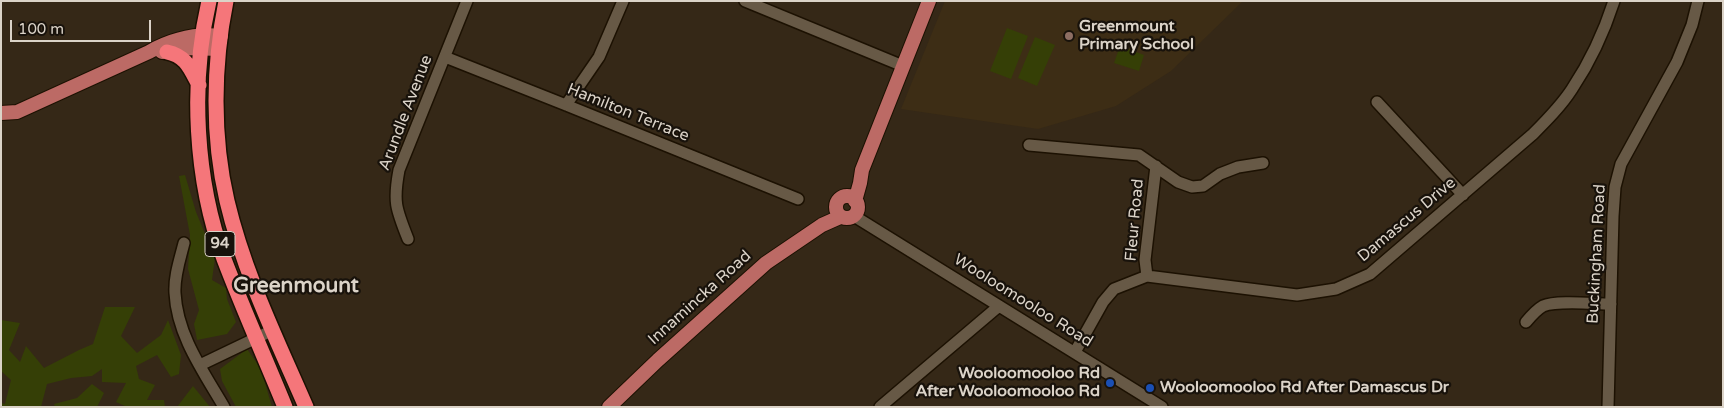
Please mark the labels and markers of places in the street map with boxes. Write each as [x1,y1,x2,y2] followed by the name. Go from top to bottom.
[1079,17,1194,55] place label: Greenmount Primary School
[1063,30,1075,42] marker: Greenmount Primary School
[916,364,1100,402] place label: Wooloomooloo Rd After Wooloomooloo Rd
[1104,377,1116,389] marker: Wooloomooloo Rd After Wooloomooloo Rd
[1160,378,1449,398] place label: Wooloomooloo Rd After Damascus Dr
[1144,382,1156,394] marker: Wooloomooloo Rd After Damascus Dr

